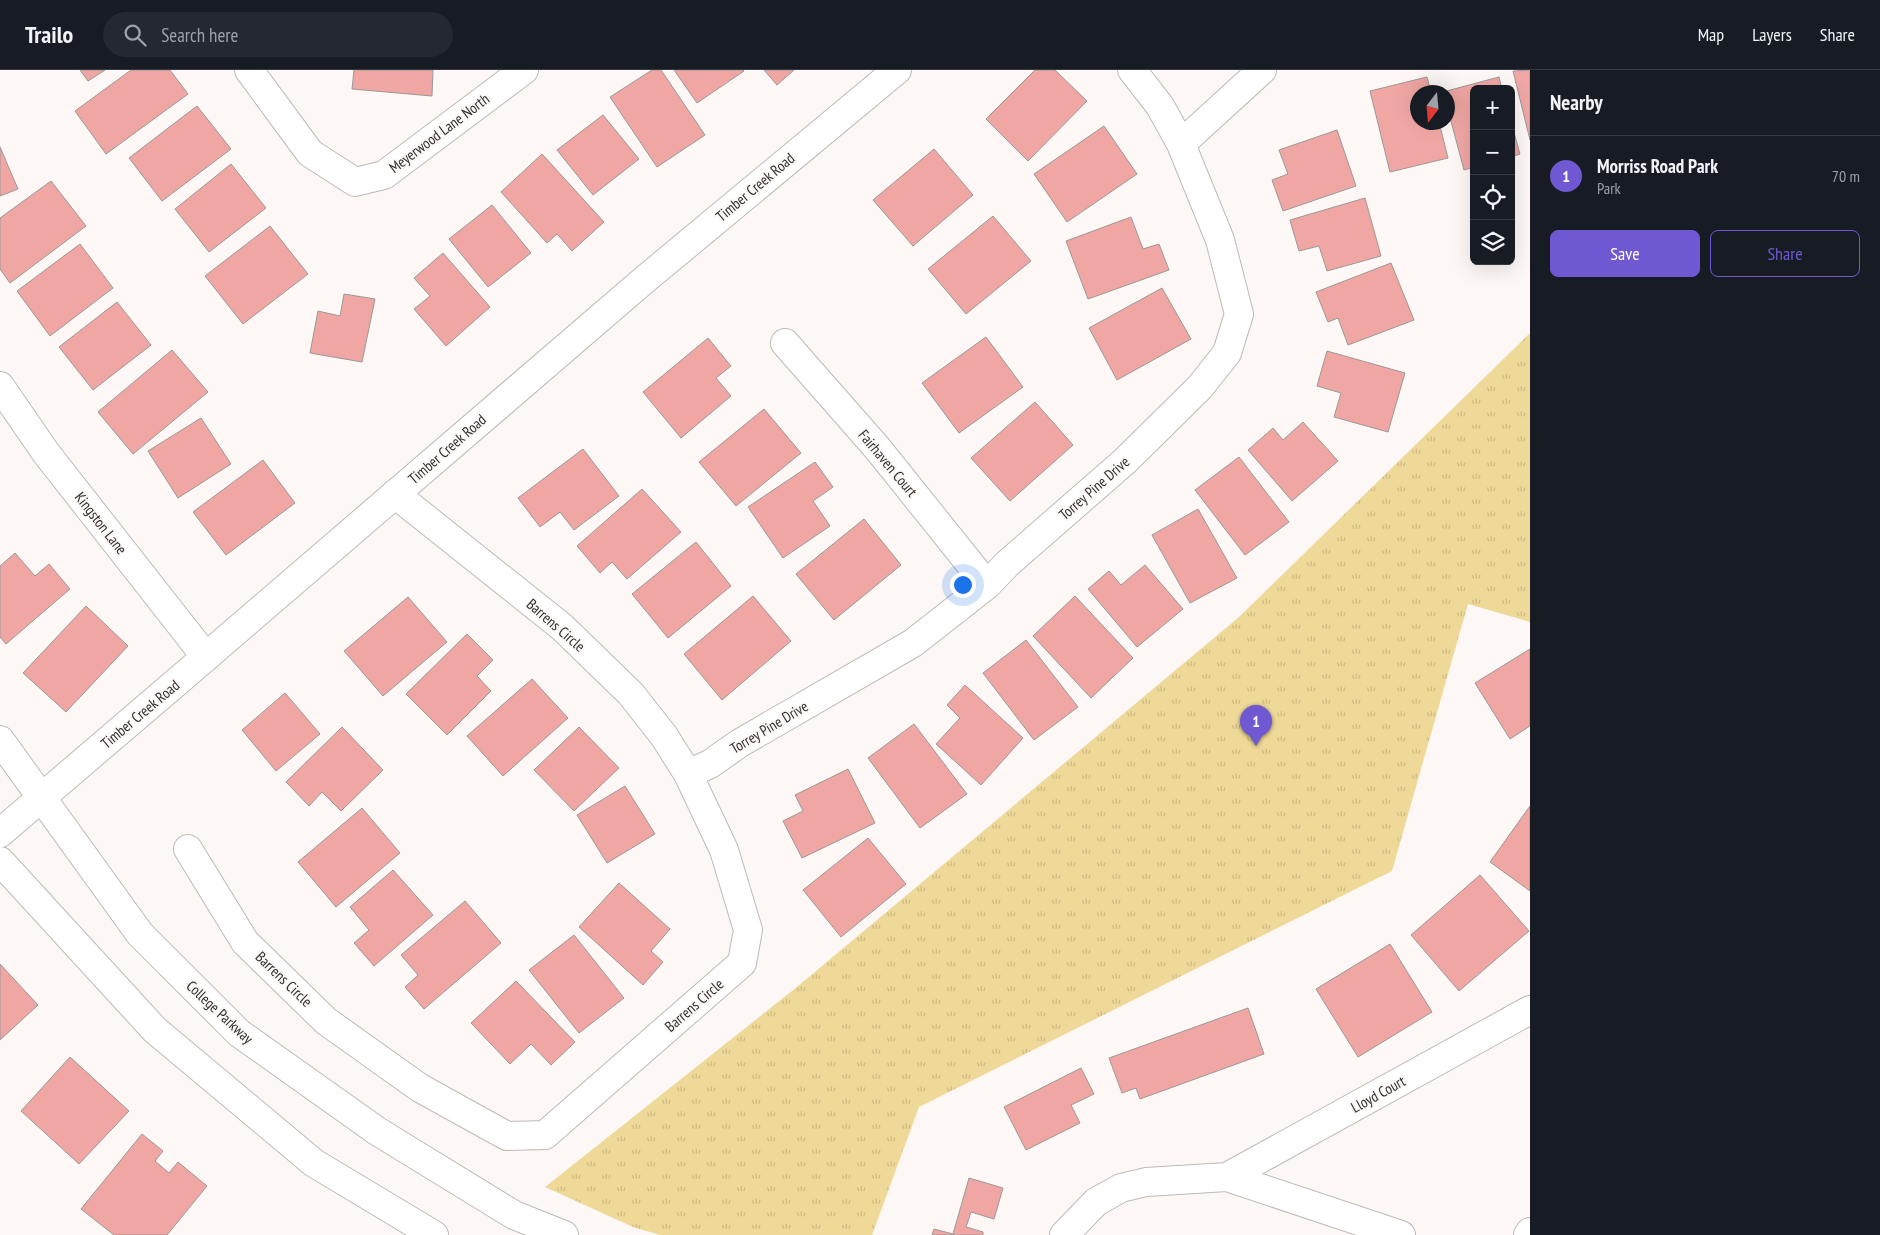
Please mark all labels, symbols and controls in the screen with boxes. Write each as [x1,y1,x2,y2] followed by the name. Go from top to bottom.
[103,12,453,57] search box
[25,19,73,50] text: Trailo
[121,21,149,49] icon: search
[161,23,238,47] text: Search here
[1698,23,1724,46] text: Map
[1752,23,1792,46] text: Layers
[1820,23,1855,46] text: Share
[1410,85,1455,130] north arrow
[1470,85,1515,265] map controls
[1470,85,1515,130] button: +
[385,89,493,177] street label: Meyerwood Lane North
[1550,89,1603,116] text: Nearby
[1470,130,1515,175] button: −
[712,149,798,225] street label: Timber Creek Road
[1597,154,1718,178] text: Morriss Road Park
[1562,166,1570,186] text: 1
[1832,166,1860,186] text: 70 m
[1470,175,1515,220] button: locate
[1597,178,1621,198] text: Park
[1470,220,1515,265] button: layers
[1550,230,1700,277] button: Save
[1710,230,1860,277] button: Share
[404,410,490,488] street label: Timber Creek Road
[854,425,922,501] street label: Fairhaven Court
[1055,452,1133,524] street label: Torrey Pine Drive
[71,488,131,558] street label: Kingston Lane
[950,572,976,598] your location
[523,594,589,656] street label: Barrens Circle
[97,676,183,752] street label: Timber Creek Road
[727,696,811,758] street label: Torrey Pine Drive
[1240,705,1272,746] pin: 1
[252,947,316,1011] street label: Barrens Circle
[661,974,727,1036] street label: Barrens Circle
[183,976,258,1048] street label: College Parkway
[1347,1071,1409,1117] street label: Lloyd Court

